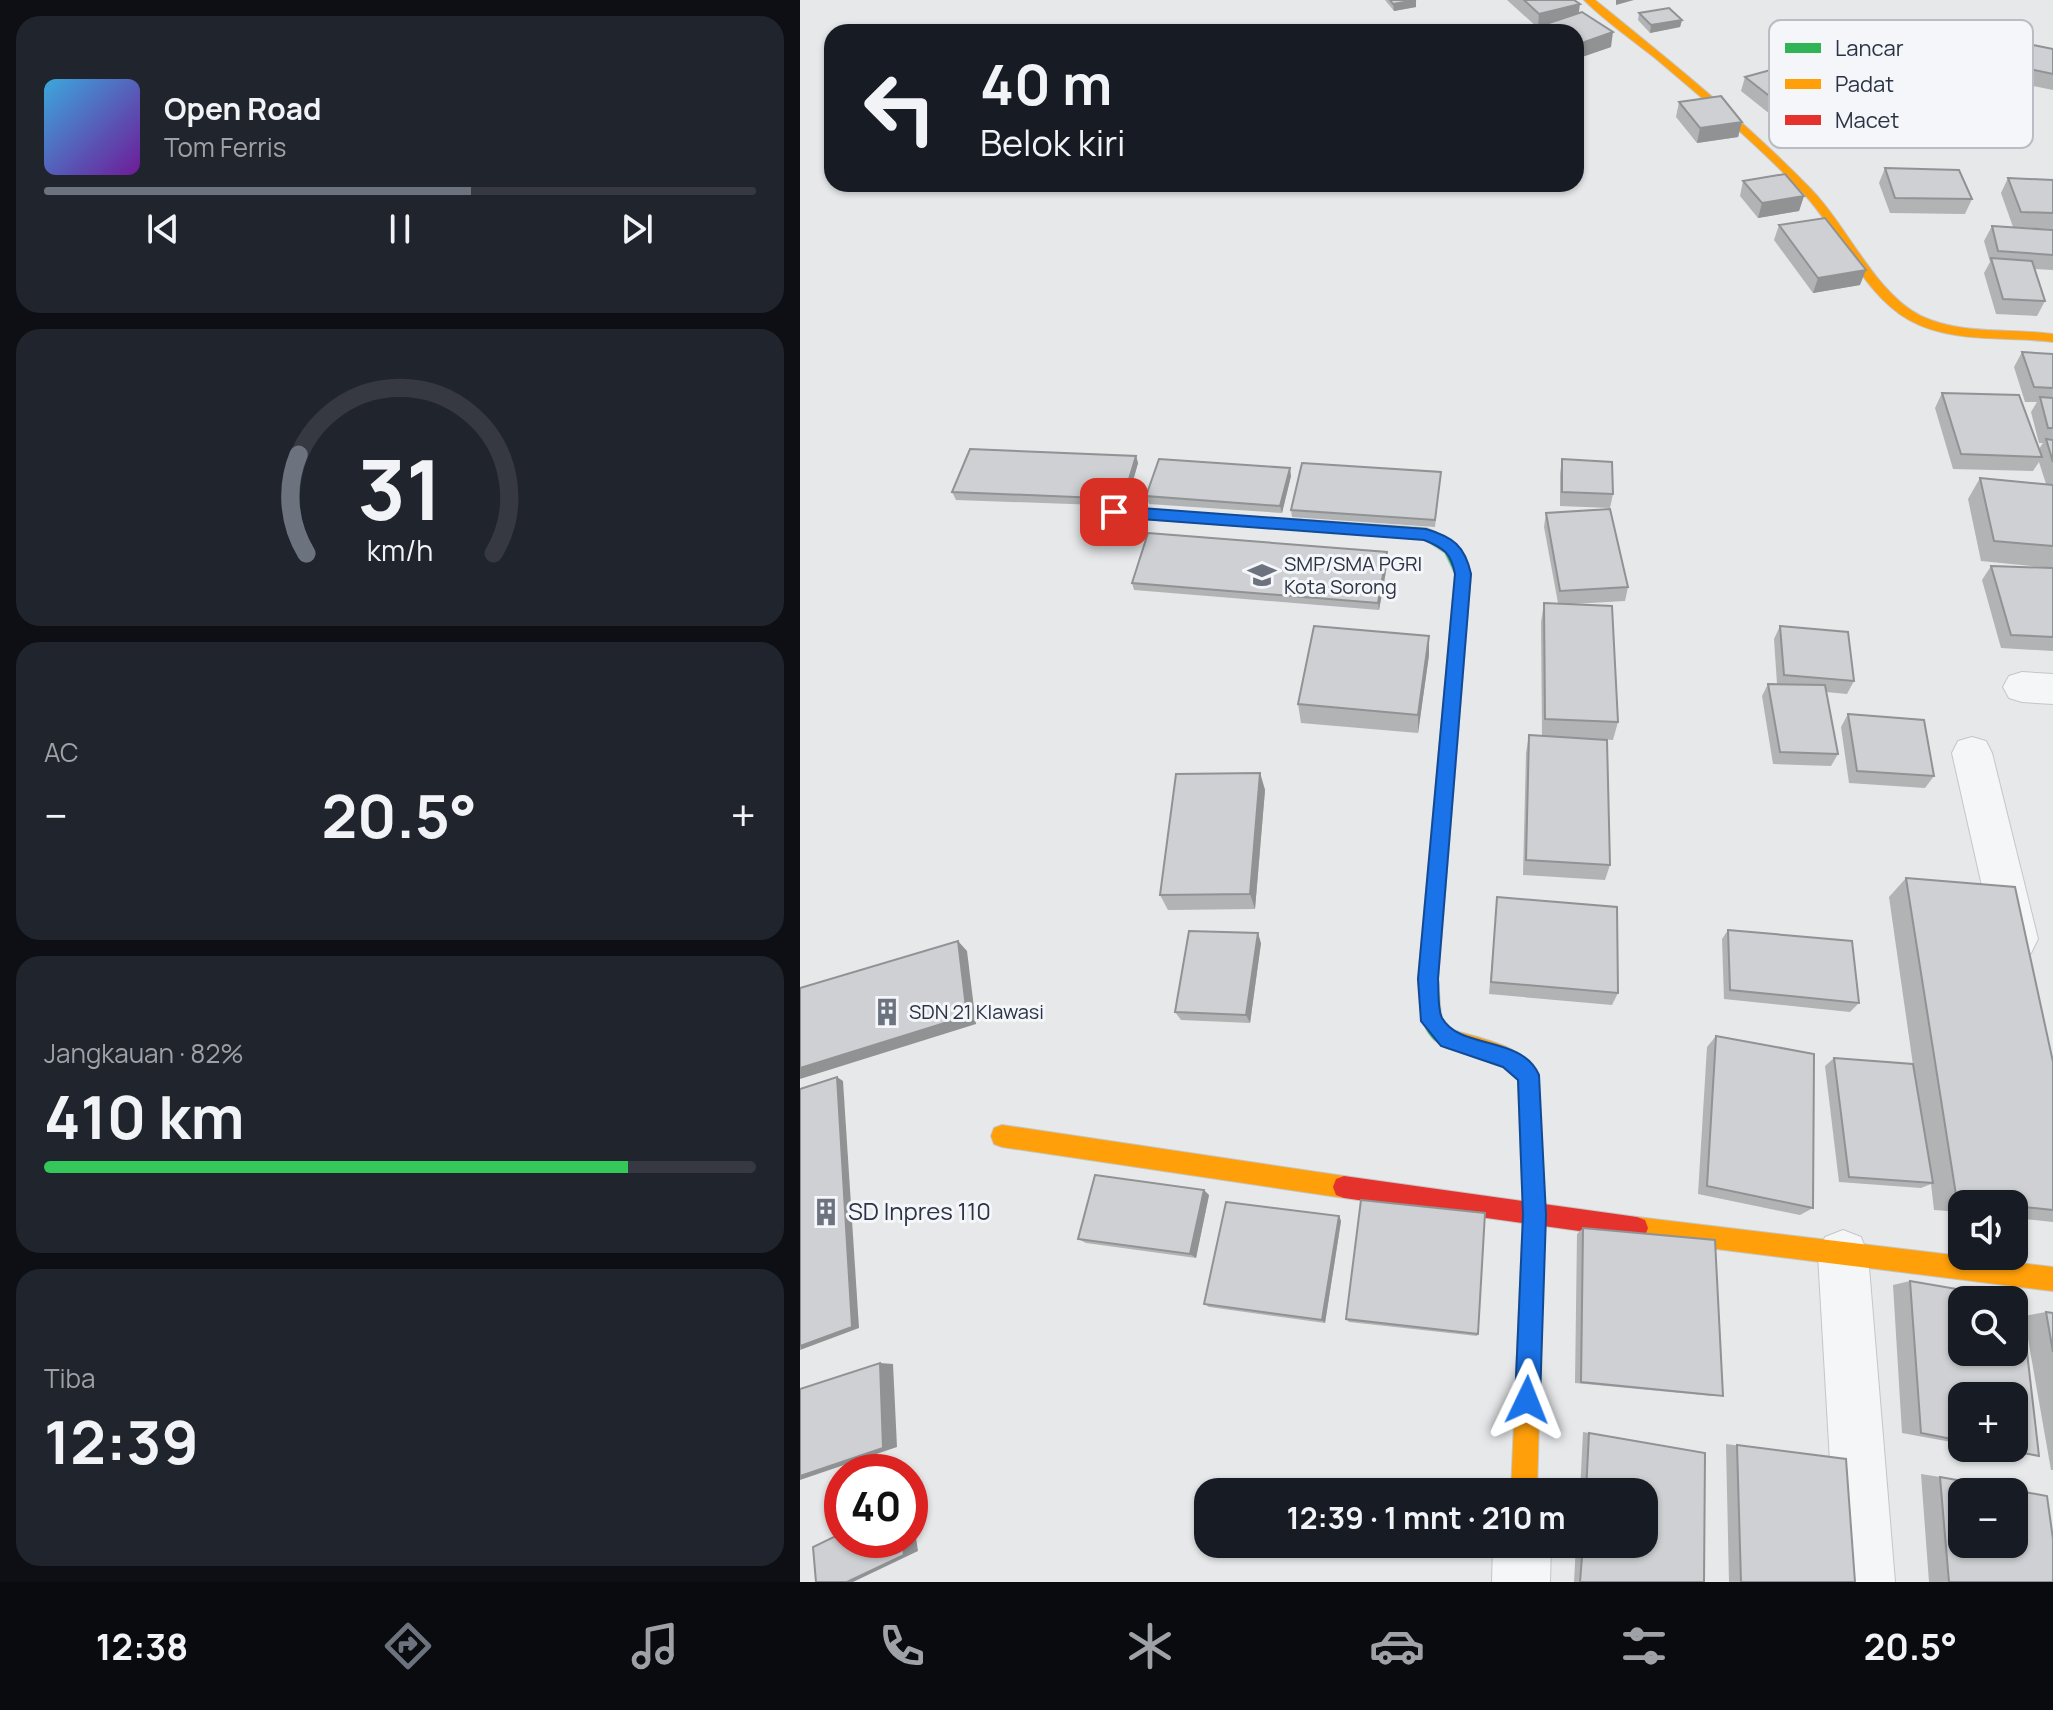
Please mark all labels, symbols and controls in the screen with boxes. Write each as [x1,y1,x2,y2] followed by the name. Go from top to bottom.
[1769,20,2033,148] legend
[1835,33,1904,63] text: Lancar
[980,45,1112,122] text: 40 m
[848,56,952,160] icon: left
[1835,69,1894,99] text: Padat
[164,88,321,129] text: Open Road
[1835,105,1899,135] text: Macet
[980,118,1126,167] text: Belok kiri
[164,129,286,165] text: Tom Ferris
[141,207,185,251] icon: previous
[378,207,422,251] icon: pause
[615,207,659,251] icon: next
[358,430,442,544] text: 31
[1080,478,1148,546] pin
[1092,490,1136,534] icon: arrive
[367,531,433,570] text: km/h
[1284,550,1422,600] place label: SMP/SMA PGRI Kota Sorong
[1247,560,1277,590] school or university icon: SMP/SMA PGRI Kota Sorong
[44,734,79,770] text: AC
[321,774,477,856] text: 20.5°
[44,785,68,845] text: −
[731,785,756,845] text: +
[872,997,902,1027] building icon: SDN 21 Klawasi
[909,998,1044,1025] place label: SDN 21 Klawasi
[44,1035,244,1071] text: Jangkauan · 82%
[44,1075,245,1157] text: 410 km
[1948,1190,2028,1558] map controls
[1948,1190,2028,1270] button: sound
[848,1194,991,1227] place label: SD Inpres 110
[811,1197,841,1227] building icon: SD Inpres 110
[1948,1286,2028,1366] button: search
[1485,1358,1569,1442] position arrow
[44,1360,95,1396] text: Tiba
[1948,1382,2028,1462] button: +
[44,1400,199,1482] text: 12:39
[824,1454,928,1558] speed limit sign: 40
[1948,1478,2028,1558] button: −
[1287,1497,1565,1538] text: 12:39 · 1 mnt · 210 m
[380,1618,436,1674] icon: directions
[627,1618,683,1674] icon: music
[874,1618,930,1674] icon: phone
[1122,1618,1178,1674] icon: climate
[1369,1618,1425,1674] icon: car
[1616,1618,1672,1674] icon: filters
[96,1622,188,1671] text: 12:38
[1864,1622,1957,1671] text: 20.5°

